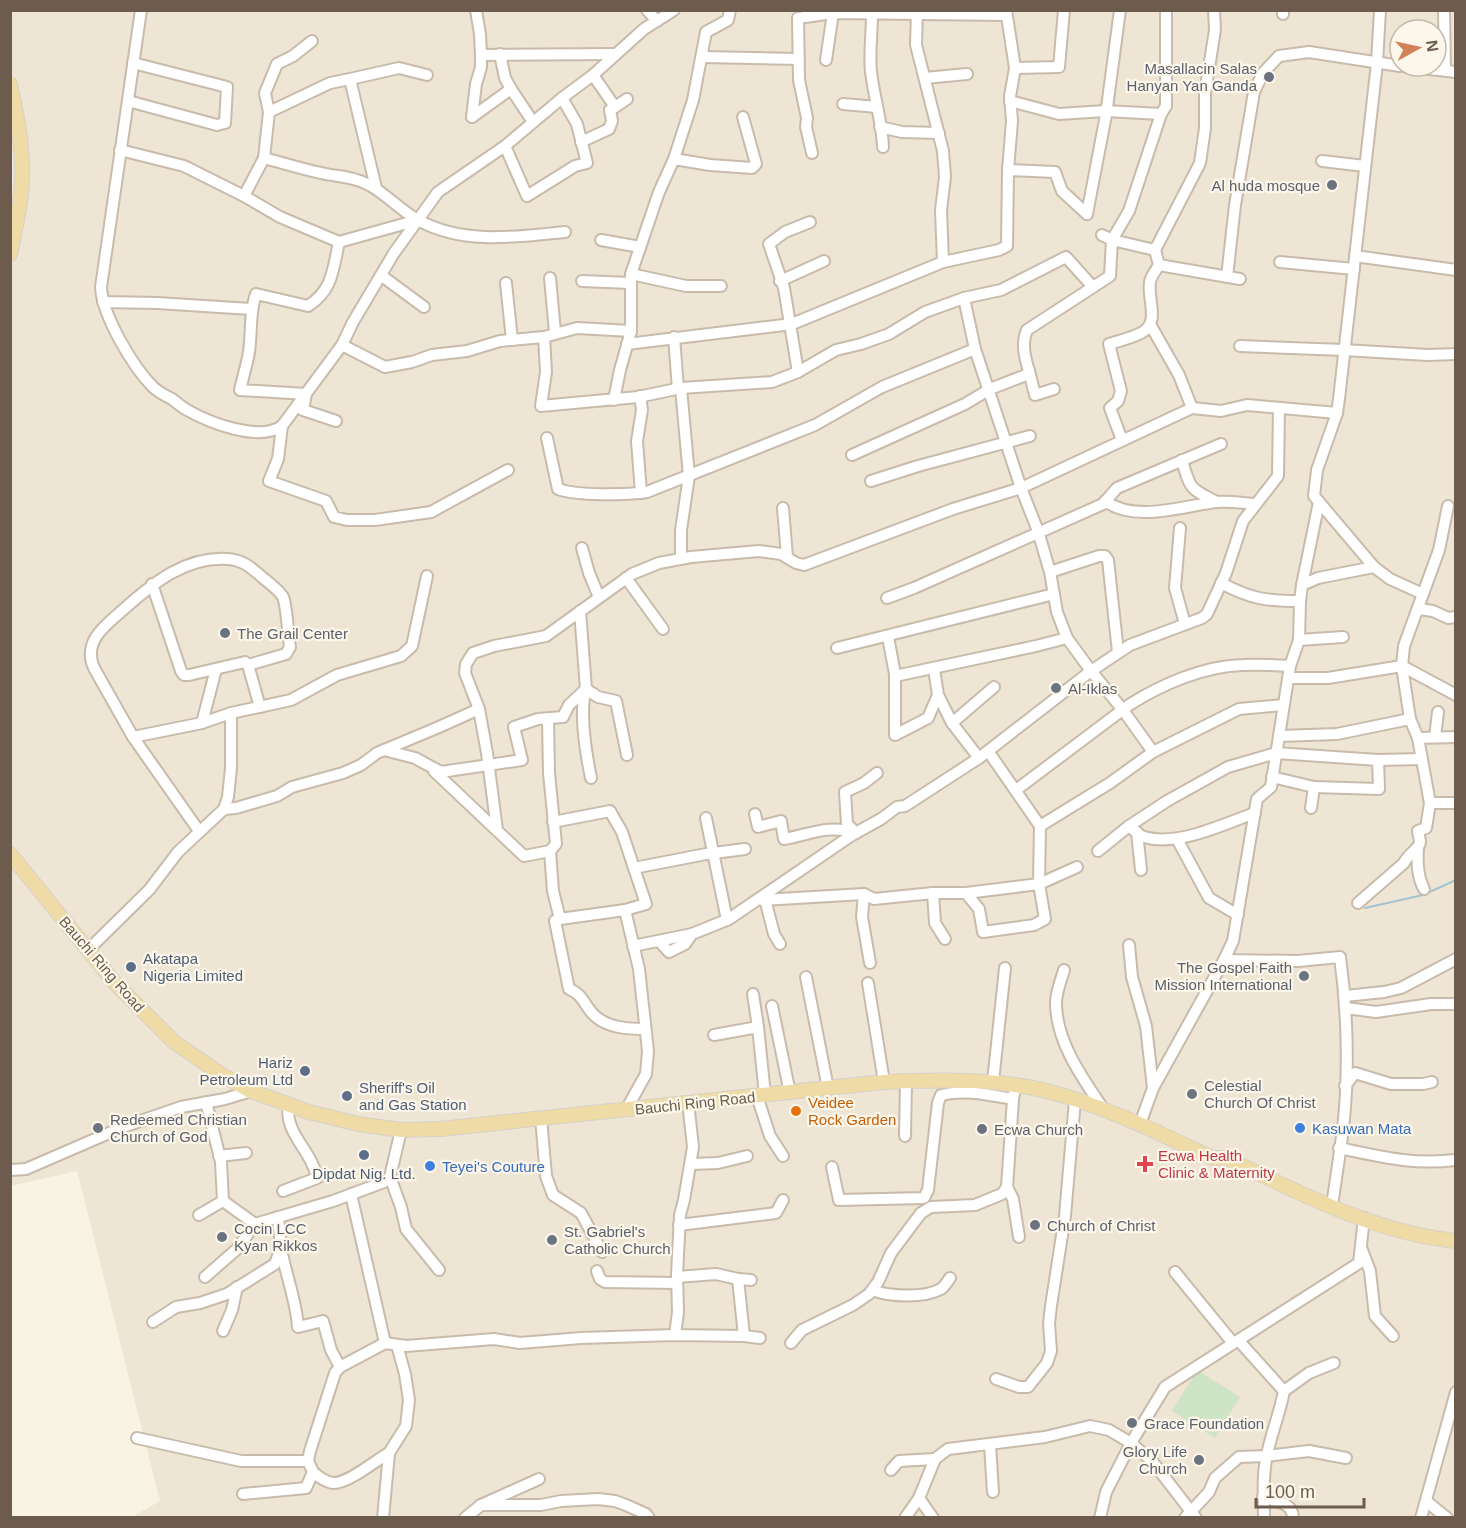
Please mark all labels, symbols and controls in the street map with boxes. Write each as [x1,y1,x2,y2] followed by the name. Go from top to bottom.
[1388,18,1448,78] north arrow
[1423,39,1442,53] text: N
[1127,60,1258,94] place label: Masallacin Salas Hanyan Yan Ganda
[1262,70,1276,84] marker: Masallacin Salas Hanyan Yan Ganda
[1212,177,1320,194] place label: Al huda mosque
[1325,178,1339,192] marker: Al huda mosque
[237,625,348,642] place label: The Grail Center
[218,626,232,640] marker: The Grail Center
[1068,680,1117,697] place label: Al-Iklas
[1049,681,1063,695] marker: Al-Iklas
[56,913,148,1015] street label: Bauchi Ring Road
[143,950,243,984] place label: Akatapa Nigeria Limited
[1154,959,1292,993] place label: The Gospel Faith Mission International
[124,960,138,974] marker: Akatapa Nigeria Limited
[1297,969,1311,983] marker: The Gospel Faith Mission International
[200,1054,293,1088] place label: Hariz Petroleum Ltd
[298,1064,312,1078] marker: Hariz Petroleum Ltd
[1204,1077,1317,1111] place label: Celestial Church Of Christ
[359,1079,467,1113] place label: Sheriff's Oil and Gas Station
[1185,1087,1199,1101] marker: Celestial Church Of Christ
[634,1088,756,1118] street label: Bauchi Ring Road
[340,1089,354,1103] marker: Sheriff's Oil and Gas Station
[808,1094,896,1128] place label: Veidee Rock Garden
[789,1104,803,1118] marker: Veidee Rock Garden
[110,1111,247,1145] place label: Redeemed Christian Church of God
[1312,1120,1412,1137] place label: Kasuwan Mata
[91,1121,105,1135] marker: Redeemed Christian Church of God
[994,1121,1083,1138] place label: Ecwa Church
[1293,1121,1307,1135] marker: Kasuwan Mata
[975,1122,989,1136] marker: Ecwa Church
[1158,1147,1275,1181] place label: Ecwa Health Clinic & Maternity
[357,1148,371,1162] marker: Dipdat Nig. Ltd.
[1136,1155,1154,1173] marker: Ecwa Health Clinic & Maternity
[442,1158,545,1175] place label: Teyei's Couture
[423,1159,437,1173] marker: Teyei's Couture
[312,1165,416,1182] place label: Dipdat Nig. Ltd.
[1047,1217,1156,1234] place label: Church of Christ
[1028,1218,1042,1232] marker: Church of Christ
[234,1220,317,1254] place label: Cocin LCC Kyan Rikkos
[564,1223,671,1257] place label: St. Gabriel's Catholic Church
[215,1230,229,1244] marker: Cocin LCC Kyan Rikkos
[545,1233,559,1247] marker: St. Gabriel's Catholic Church
[1144,1415,1264,1432] place label: Grace Foundation
[1125,1416,1139,1430] marker: Grace Foundation
[1123,1443,1187,1477] place label: Glory Life Church
[1192,1453,1206,1467] marker: Glory Life Church
[1256,1471,1364,1509] scale bar
[1265,1482,1315,1502] text: 100 m

